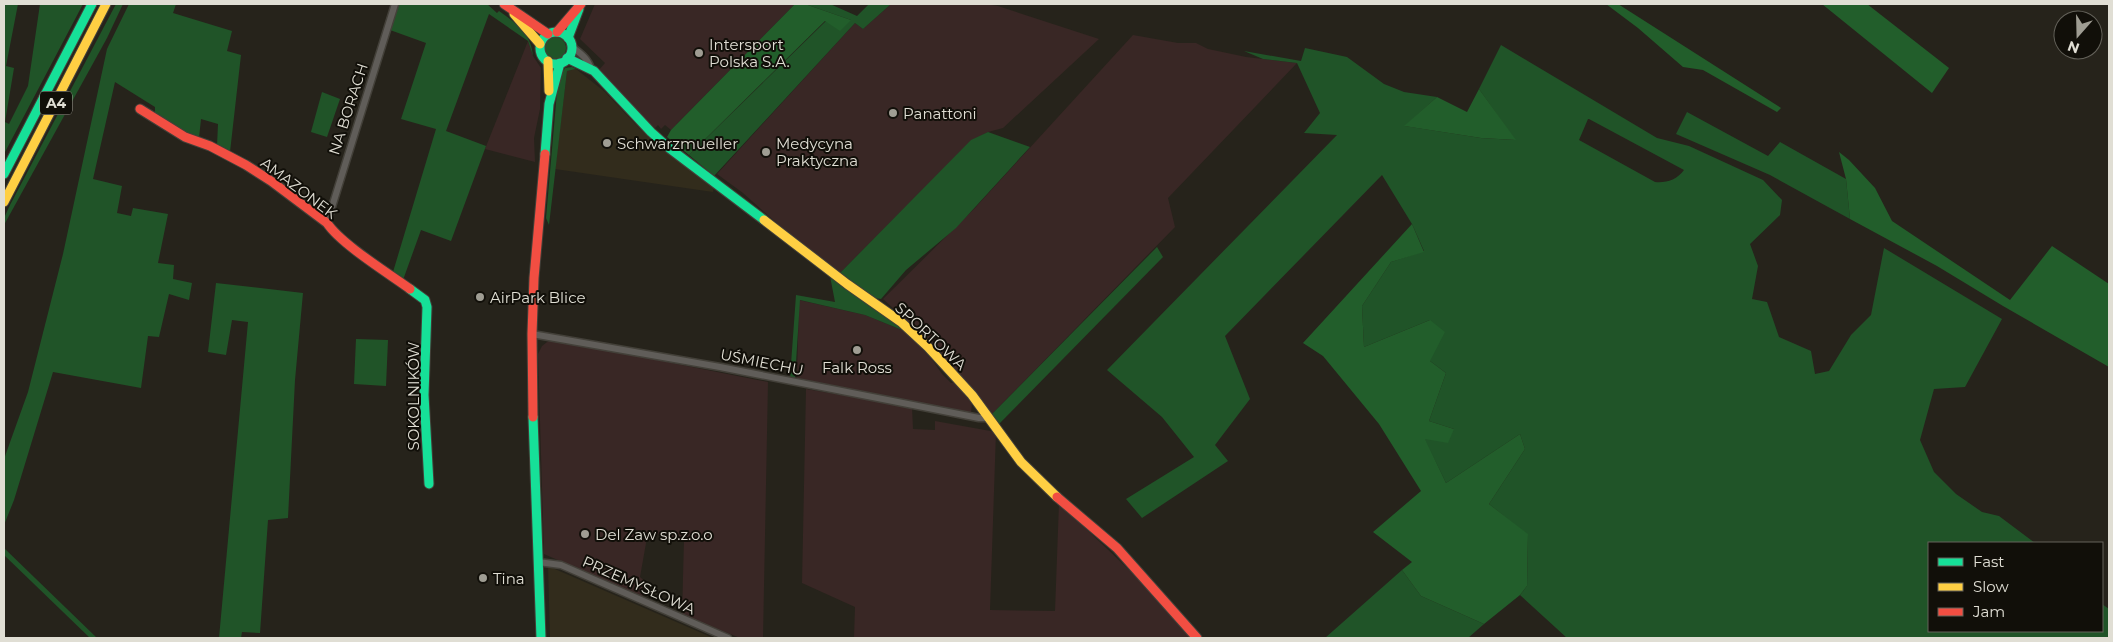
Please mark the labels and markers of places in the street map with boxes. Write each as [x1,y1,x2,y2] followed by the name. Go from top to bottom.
[709,35,790,71] place label: Intersport Polska S.A.
[693,47,705,59] marker: Intersport Polska S.A.
[903,104,977,123] place label: Panattoni
[887,107,899,119] marker: Panattoni
[617,134,738,153] place label: Schwarzmueller
[776,134,858,170] place label: Medycyna Praktyczna
[601,137,613,149] marker: Schwarzmueller
[760,146,772,158] marker: Medycyna Praktyczna
[490,288,586,307] place label: AirPark Blice
[474,291,486,303] marker: AirPark Blice
[851,344,863,356] marker: Falk Ross
[822,358,892,377] place label: Falk Ross
[595,525,713,544] place label: Del Zaw sp.z.o.o
[579,528,591,540] marker: Del Zaw sp.z.o.o
[493,569,525,588] place label: Tina
[477,572,489,584] marker: Tina

